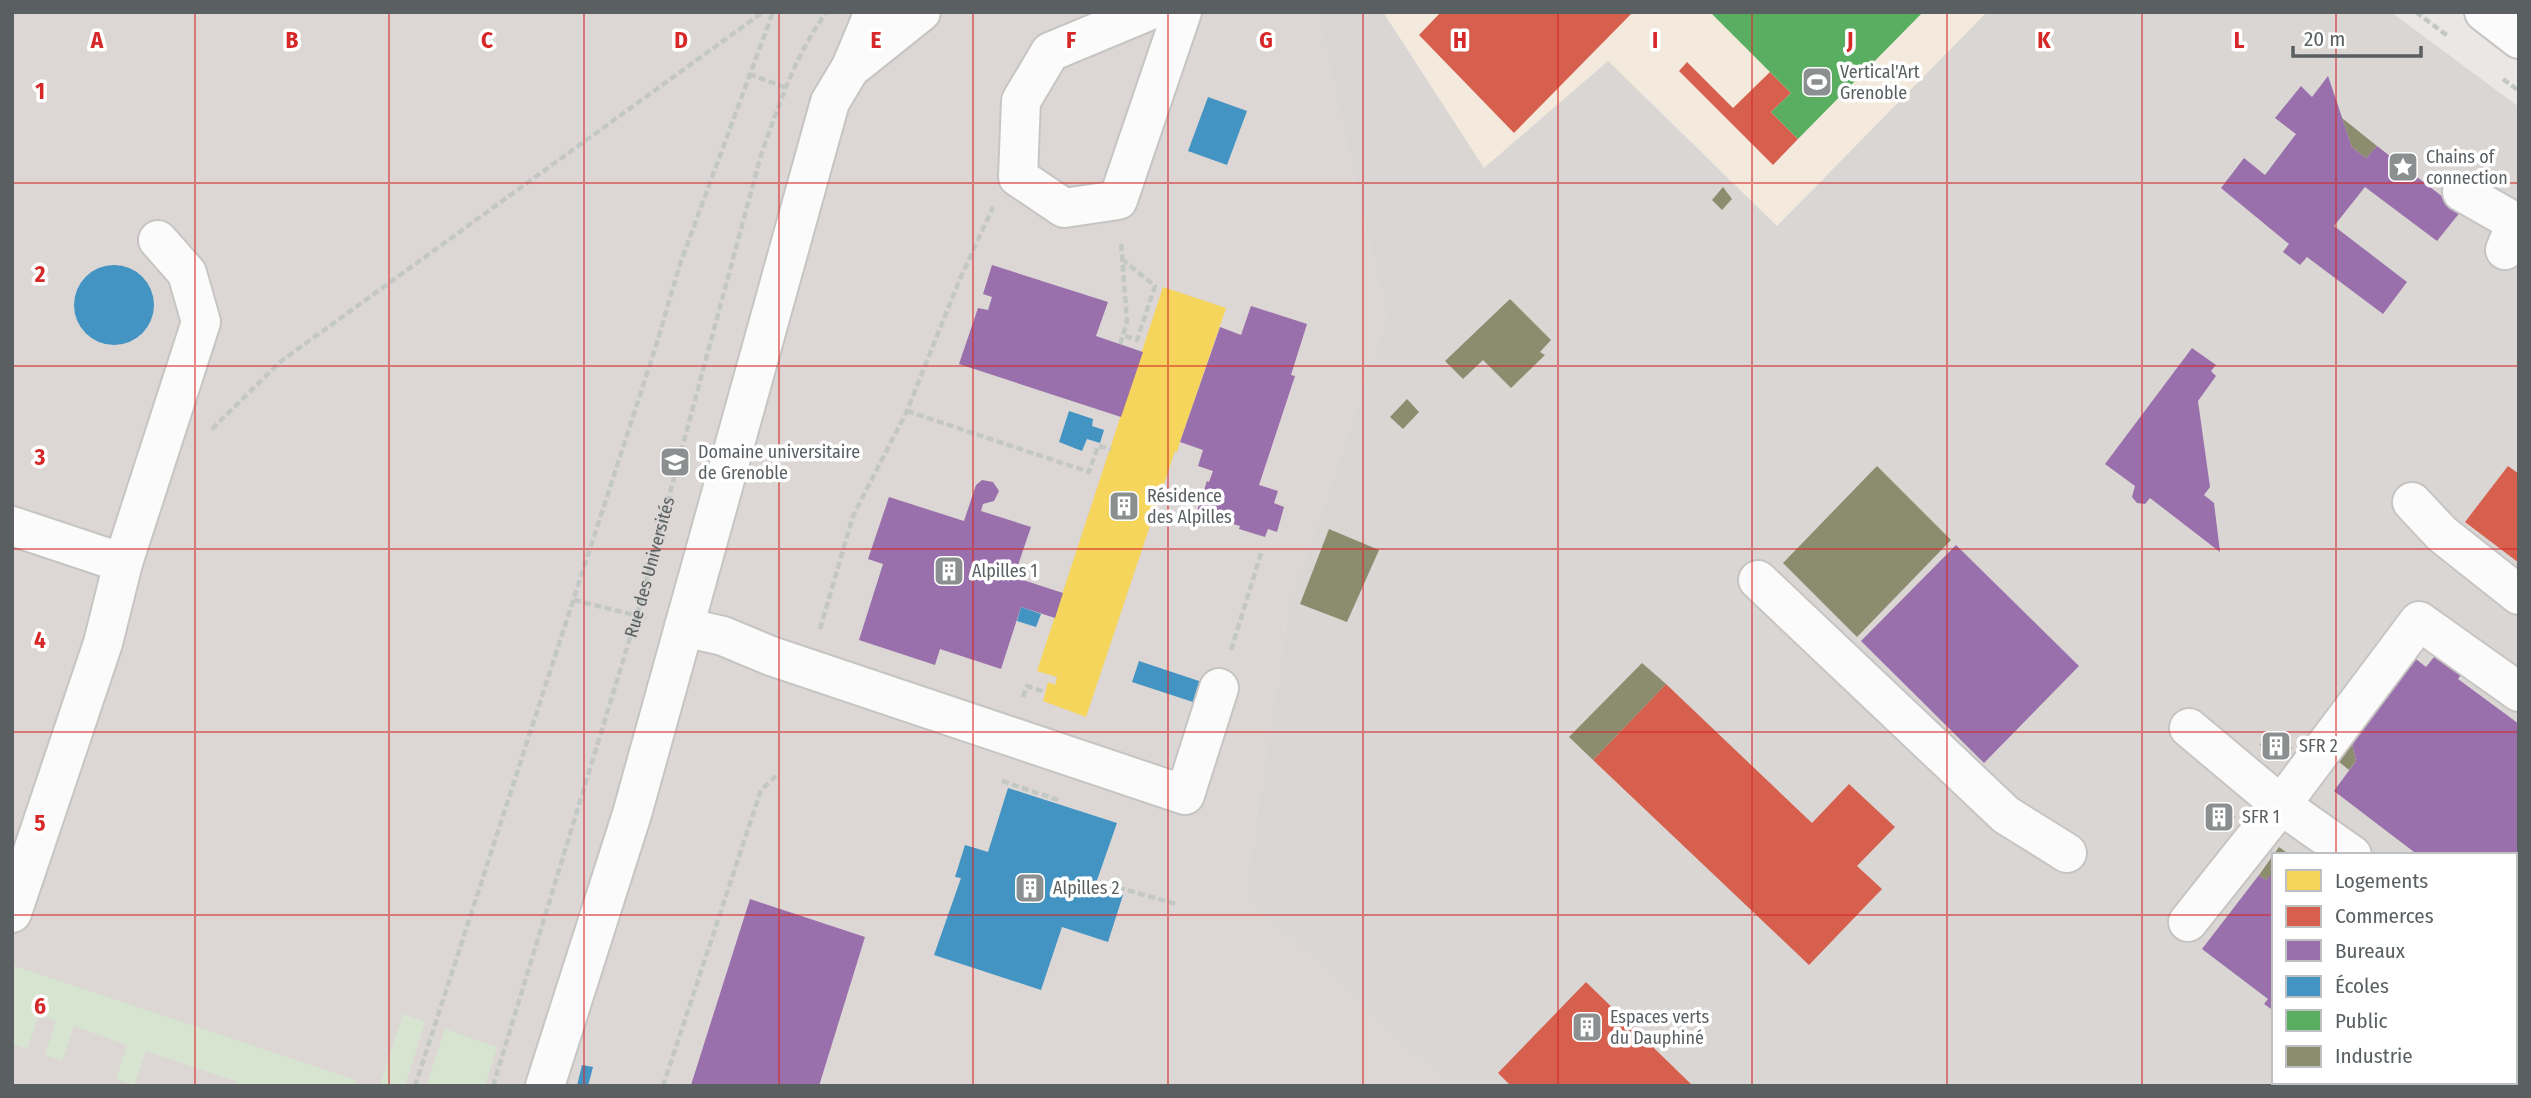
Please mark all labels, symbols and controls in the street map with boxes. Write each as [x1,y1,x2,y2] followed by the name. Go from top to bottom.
[2293,14,2421,58] scale bar
[90,26,104,54] text: A
[286,26,299,54] text: B
[481,26,493,54] text: C
[674,26,688,54] text: D
[871,26,882,54] text: E
[1066,26,1076,54] text: F
[1259,26,1273,54] text: G
[1453,26,1467,54] text: H
[1652,26,1658,54] text: I
[1846,26,1853,54] text: J
[2037,26,2051,54] text: K
[2234,26,2245,54] text: L
[2304,26,2345,52] text: 20 m
[1840,61,1920,104] place label: Vertical'Art Grenoble
[1800,65,1834,99] sports icon: Vertical'Art Grenoble
[35,77,45,105] text: 1
[2426,146,2508,189] place label: Chains of connection
[2386,150,2420,184] place icon: Chains of connection
[34,260,46,288] text: 2
[698,441,860,484] place label: Domaine universitaire de Grenoble
[34,443,46,471] text: 3
[658,445,692,479] school or university icon: Domaine universitaire de Grenoble
[1147,485,1232,528] place label: Résidence des Alpilles
[1107,489,1141,523] building icon: Résidence des Alpilles
[620,494,679,640] street label: Rue des Universités
[932,554,966,588] building icon: Alpilles 1
[972,560,1038,582] place label: Alpilles 1
[34,626,46,654] text: 4
[2259,729,2293,763] building icon: SFR 2
[2299,735,2338,757] place label: SFR 2
[2202,800,2236,834] building icon: SFR 1
[2242,806,2280,828] place label: SFR 1
[34,809,46,837] text: 5
[2272,853,2517,1084] legend
[2335,868,2428,894] text: Logements
[1013,871,1047,905] building icon: Alpilles 2
[1053,877,1120,899] place label: Alpilles 2
[2335,903,2434,929] text: Commerces
[2335,938,2406,964] text: Bureaux
[2335,973,2389,999] text: Écoles
[34,992,46,1020] text: 6
[1610,1006,1709,1049] place label: Espaces verts du Dauphiné
[2335,1008,2387,1034] text: Public
[1570,1010,1604,1044] building icon: Espaces verts du Dauphiné
[2335,1043,2413,1069] text: Industrie

